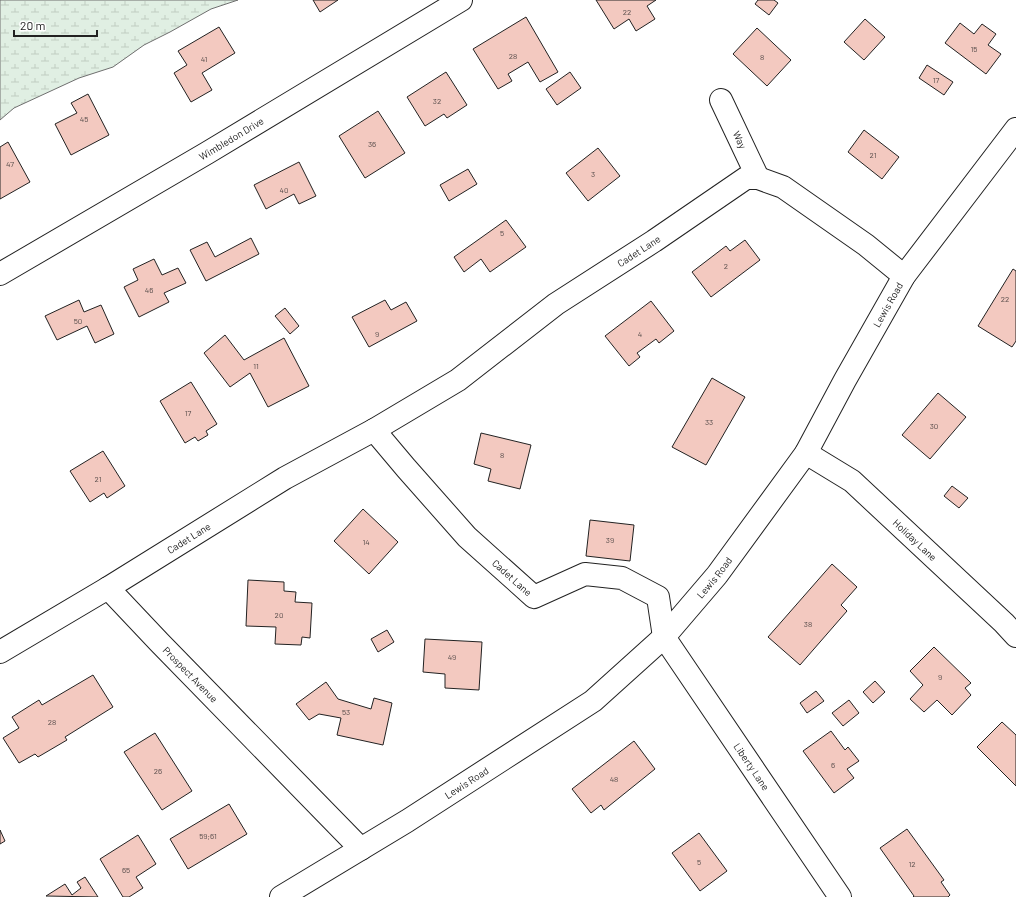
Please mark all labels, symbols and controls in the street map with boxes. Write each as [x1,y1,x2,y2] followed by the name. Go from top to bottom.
[623,7,631,17] house number: 22
[14,12,97,38] scale bar
[20,18,46,32] text: 20 m
[971,44,977,54] house number: 15
[509,51,517,61] house number: 28
[760,52,764,62] house number: 8
[201,54,207,64] house number: 41
[933,75,940,85] house number: 17
[433,96,441,106] house number: 32
[80,114,88,124] house number: 45
[197,114,266,162] street label: Wimbledon Drive
[731,129,749,151] street label: Way
[368,139,376,149] house number: 36
[870,150,877,160] house number: 21
[6,159,14,169] house number: 47
[591,169,595,179] house number: 3
[280,185,288,195] house number: 40
[500,228,504,238] house number: 5
[615,233,663,269] street label: Cadet Lane
[724,261,728,271] house number: 2
[870,280,905,329] street label: Lewis Road
[145,285,153,295] house number: 46
[1001,294,1009,304] house number: 22
[74,316,82,326] house number: 50
[375,329,379,339] house number: 9
[638,329,642,339] house number: 4
[253,361,259,371] house number: 11
[185,408,192,418] house number: 17
[705,417,713,427] house number: 33
[930,421,938,431] house number: 30
[500,450,504,460] house number: 8
[95,474,102,484] house number: 21
[891,516,939,563] street label: Holiday Lane
[165,520,213,556] street label: Cadet Lane
[606,535,614,545] house number: 39
[362,537,370,547] house number: 14
[694,554,734,601] street label: Lewis Road
[490,557,534,598] street label: Cadet Lane
[275,610,283,620] house number: 20
[804,619,812,629] house number: 38
[161,644,220,705] street label: Prospect Avenue
[448,652,456,662] house number: 49
[938,672,942,682] house number: 9
[342,707,350,717] house number: 53
[48,717,56,727] house number: 28
[731,741,772,792] street label: Liberty Lane
[831,760,835,770] house number: 6
[442,764,491,801] street label: Lewis Road
[154,766,162,776] house number: 26
[610,774,618,784] house number: 48
[199,831,217,841] house number: 59;61
[697,857,701,867] house number: 5
[908,859,916,869] house number: 12
[122,865,130,875] house number: 65

